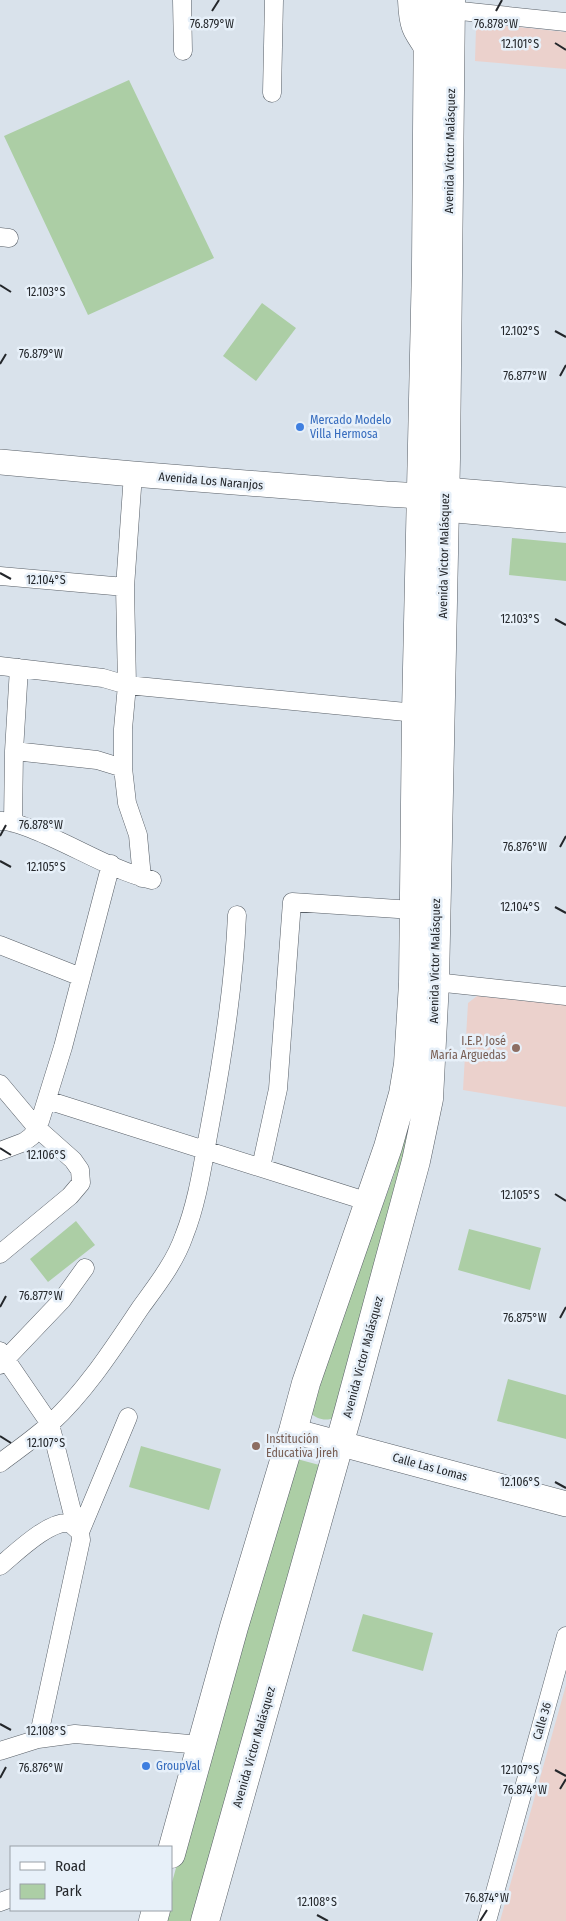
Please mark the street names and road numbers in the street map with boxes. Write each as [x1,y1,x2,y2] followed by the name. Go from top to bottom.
[442,88,458,214] street label: Avenida Victor Malásquez
[158,469,264,493] street label: Avenida Los Naranjos
[436,493,452,619] street label: Avenida Victor Malásquez
[427,898,443,1024] street label: Avenida Victor Malásquez
[340,1295,386,1419] street label: Avenida Victor Malásquez
[391,1450,469,1484] street label: Calle Las Lomas
[230,1685,278,1809] street label: Avenida Victor Malásquez
[530,1701,554,1741] street label: Calle 36

